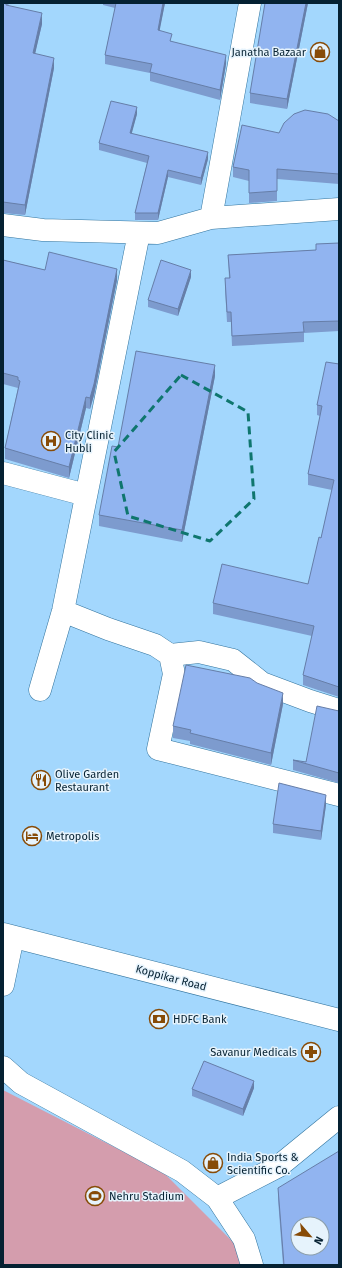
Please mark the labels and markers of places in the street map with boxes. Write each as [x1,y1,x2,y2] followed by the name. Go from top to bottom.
[309,41,331,63] shop icon: Janatha Bazaar
[231,46,307,59] place label: Janatha Bazaar
[65,429,114,455] place label: City Clinic Hubli
[40,430,62,452] hospital icon: City Clinic Hubli
[55,768,119,794] place label: Olive Garden Restaurant
[30,769,52,791] restaurant icon: Olive Garden Restaurant
[21,825,43,847] hotel icon: Metropolis
[46,830,99,843] place label: Metropolis
[148,1008,170,1030] bank icon: HDFC Bank
[173,1013,227,1026] place label: HDFC Bank
[300,1041,322,1063] pharmacy icon: Savanur Medicals
[210,1046,297,1059] place label: Savanur Medicals
[227,1151,299,1177] place label: India Sports & Scientific Co.
[202,1152,224,1174] shop icon: India Sports & Scientific Co.
[84,1185,106,1207] sports icon: Nehru Stadium
[109,1190,184,1203] place label: Nehru Stadium

